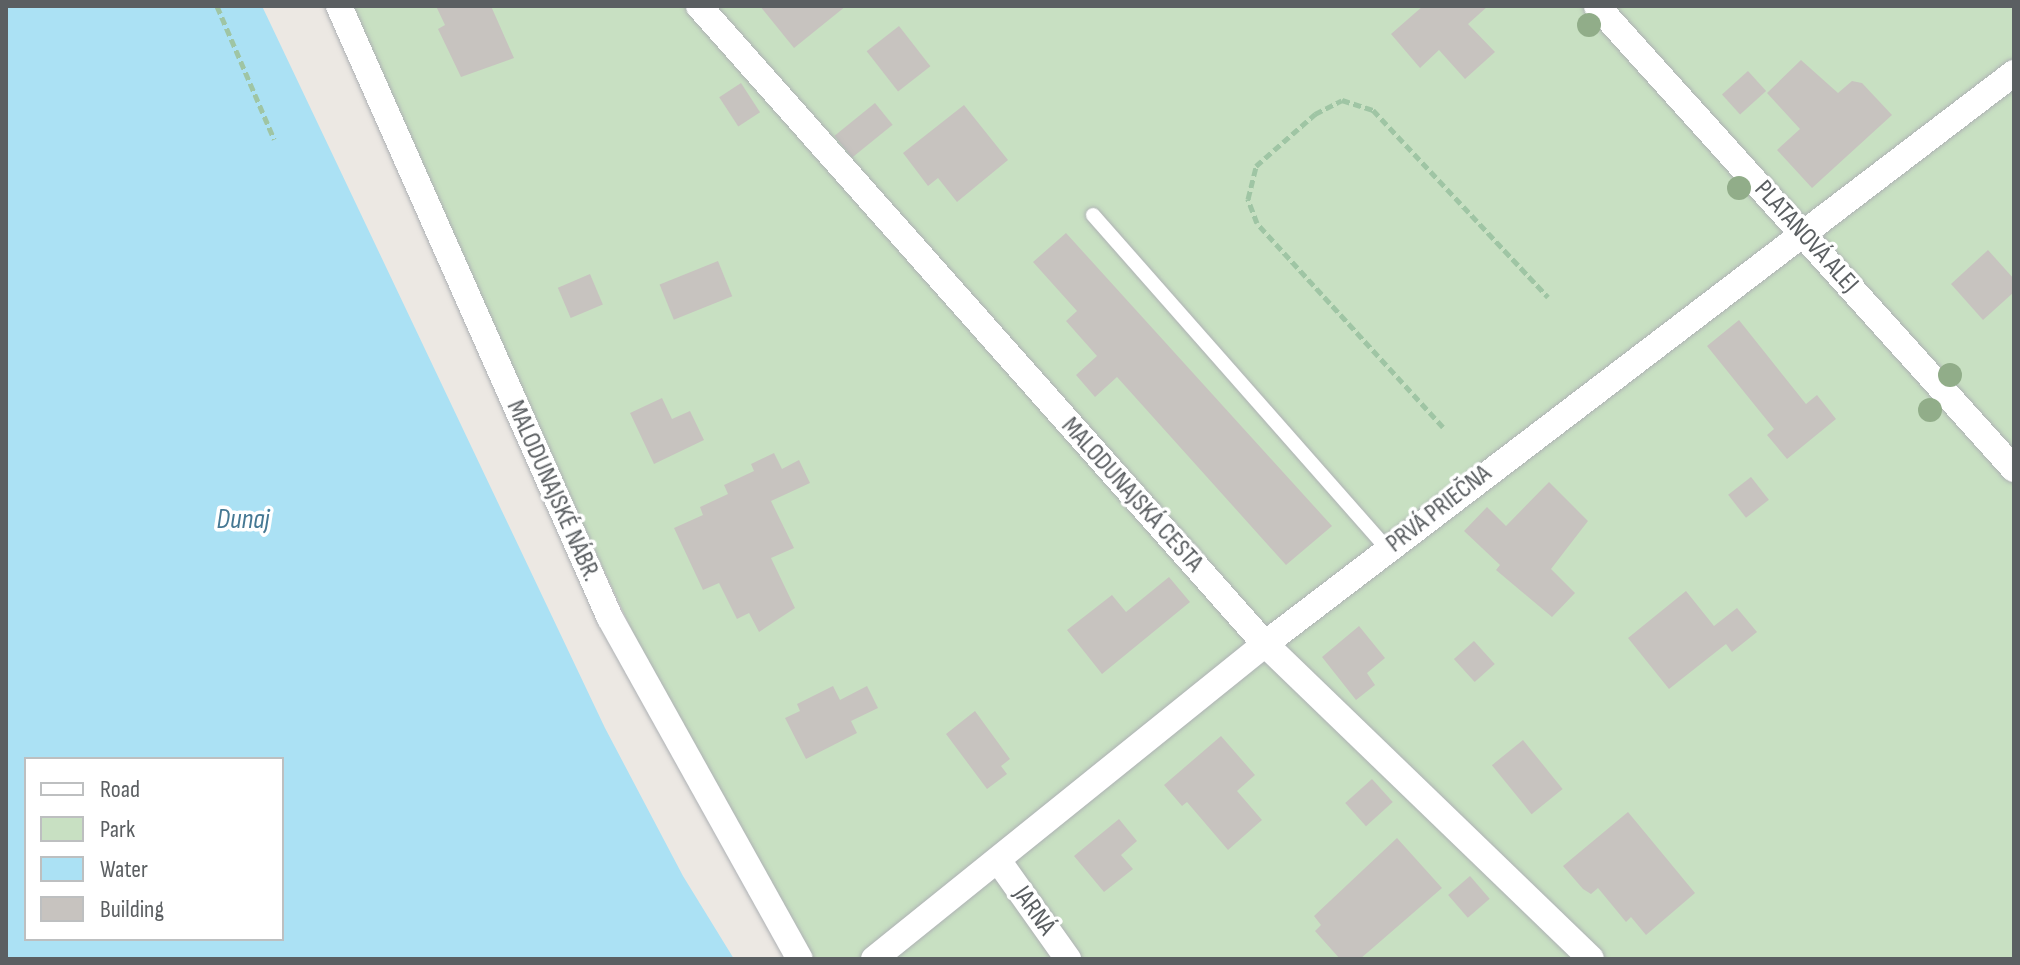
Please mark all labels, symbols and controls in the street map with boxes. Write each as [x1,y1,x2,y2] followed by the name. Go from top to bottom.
[1747,174,1865,300] street label: PLATANOVÁ ALEJ
[499,396,607,586] street label: MALODUNAJSKÉ NÁBR.
[1054,411,1210,579] street label: MALODUNAJSKÁ CESTA
[1380,458,1498,560] street label: PRVÁ PRIEČNA
[217,503,269,537] water label: Dunaj
[24,757,284,941] legend
[100,775,140,804] text: Road
[100,815,135,844] text: Park
[100,855,148,884] text: Water
[1006,880,1062,942] street label: JARNÁ
[100,895,164,924] text: Building

